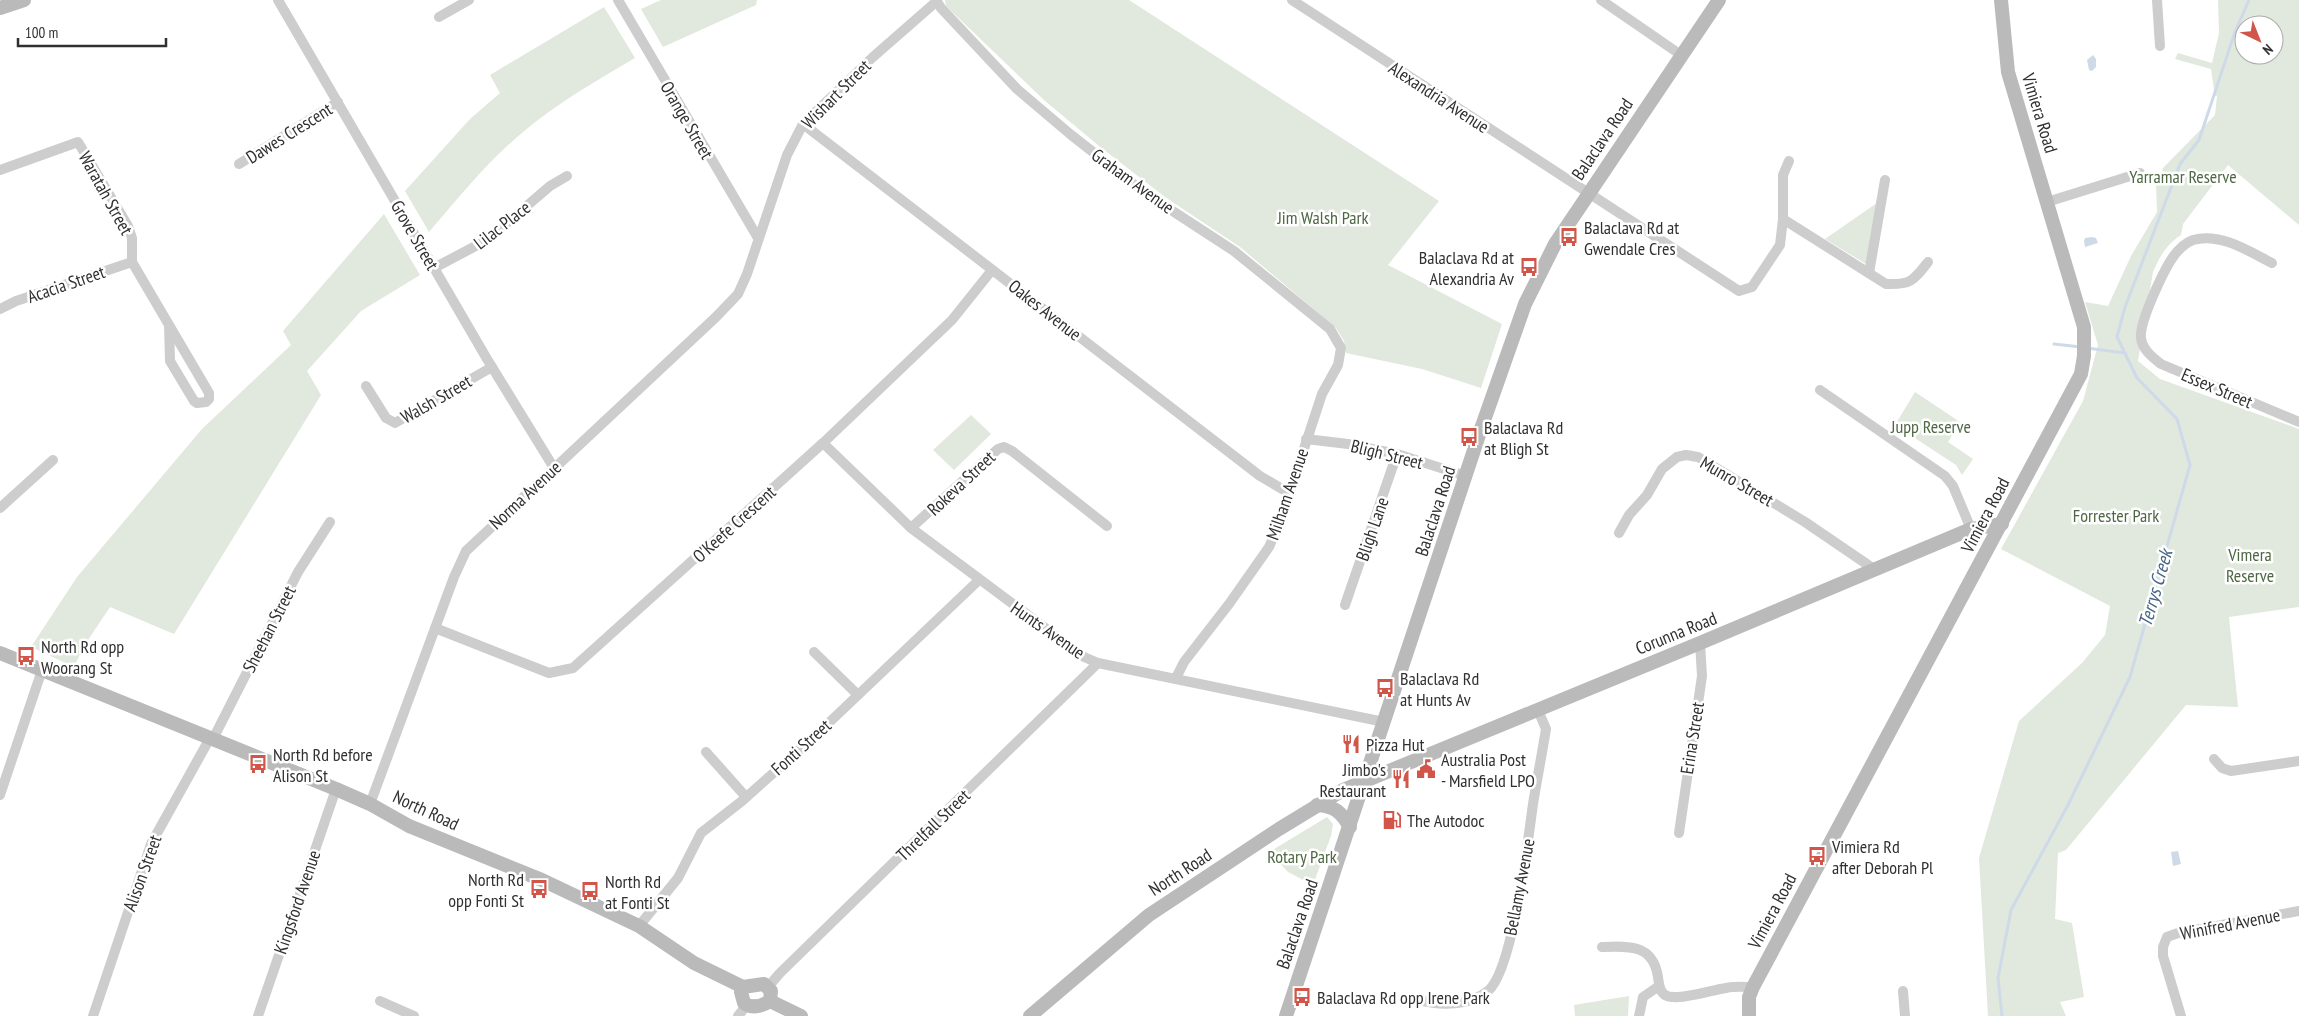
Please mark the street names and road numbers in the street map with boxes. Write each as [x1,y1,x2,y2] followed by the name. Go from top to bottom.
[797,55,875,133] street label: Wishart Street
[1384,56,1494,138] street label: Alexandria Avenue
[2017,69,2063,156] street label: Vimiera Road
[655,77,719,163] street label: Orange Street
[1566,94,1638,184] street label: Balaclava Road
[242,97,336,169] street label: Dawes Crescent
[1087,143,1179,219] street label: Graham Avenue
[74,147,138,239] street label: Waratah Street
[386,196,444,274] street label: Grove Street
[469,196,535,254] street label: Lilac Place
[24,260,108,308] street label: Acacia Street
[1004,274,1086,346] street label: Oakes Avenue
[2178,363,2256,413] street label: Essex Street
[396,370,476,428] street label: Walsh Street
[1349,434,1425,474] street label: Bligh Street
[1261,445,1313,543] street label: Milham Avenue
[922,446,1000,520] street label: Rokeva Street
[1696,451,1778,511] street label: Munro Street
[484,456,566,534] street label: Norma Avenue
[1410,463,1460,559] street label: Balaclava Road
[1955,473,2014,557] street label: Vimiera Road
[688,481,780,567] street label: O'Keefe Crescent
[1350,494,1394,564] street label: Bligh Lane
[237,582,301,676] street label: Sheehan Street
[1006,596,1090,664] street label: Hunts Avenue
[1632,606,1720,660] street label: Corunna Road
[1675,700,1709,776] street label: Erina Street
[766,714,836,780] street label: Fonti Street
[891,784,975,866] street label: Threlfall Street
[389,785,463,835] street label: North Road
[118,832,166,914] street label: Alison Street
[1498,837,1540,937] street label: Bellamy Avenue
[1144,843,1216,901] street label: North Road
[268,847,326,957] street label: Kingsford Avenue
[1742,869,1801,953] street label: Vimiera Road
[1271,876,1323,972] street label: Balaclava Road
[2178,903,2282,945] street label: Winifred Avenue

